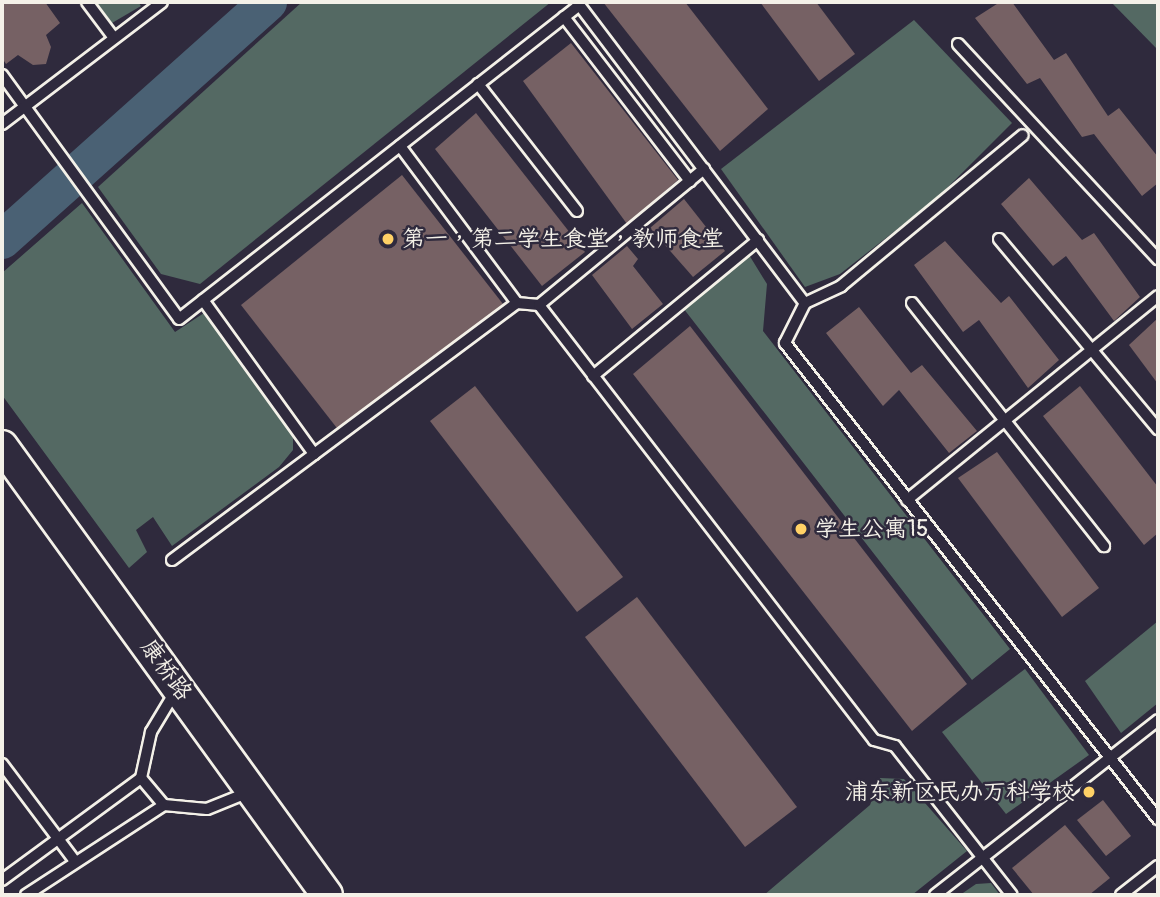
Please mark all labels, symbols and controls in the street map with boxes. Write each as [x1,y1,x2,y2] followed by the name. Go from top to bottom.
[402,225,724,253] place label: 第一，第二学生食堂，教师食堂
[380,231,396,247] marker: 第一，第二学生食堂，教师食堂
[815,515,928,543] place label: 学生公寓15
[793,521,809,537] marker: 学生公寓15
[135,634,197,706] street label: 康桥路
[845,778,1075,806] place label: 浦东新区民办万科学校
[1081,784,1097,800] marker: 浦东新区民办万科学校

